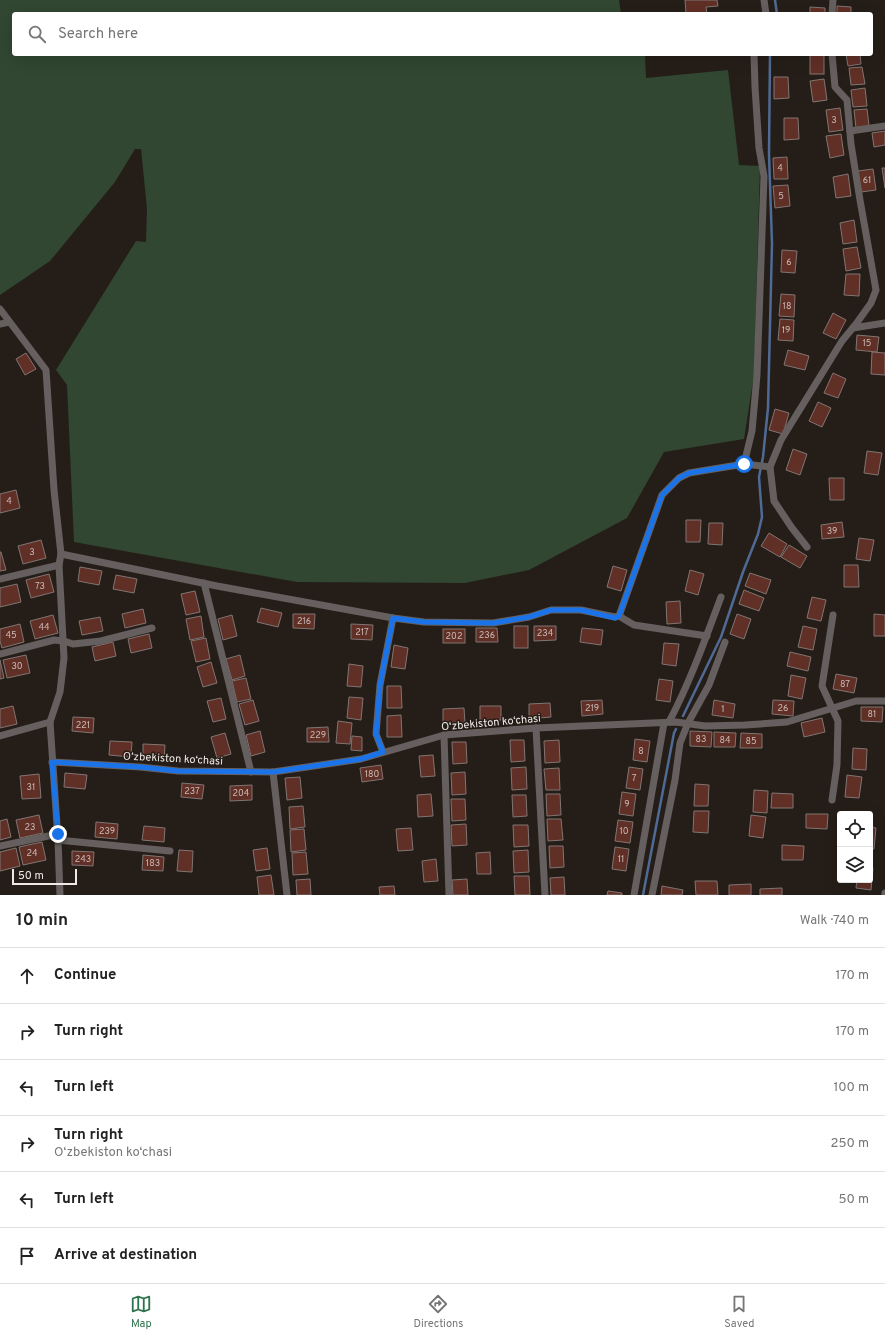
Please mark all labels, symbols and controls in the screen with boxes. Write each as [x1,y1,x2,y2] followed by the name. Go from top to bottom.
[12,12,873,56] search box
[26,23,48,45] icon: search
[58,25,138,44] text: Search here
[831,115,837,126] house number: 3
[777,163,783,174] house number: 4
[863,175,871,186] house number: 61
[778,191,784,202] house number: 5
[786,257,792,268] house number: 6
[783,301,791,312] house number: 18
[782,325,790,336] house number: 19
[863,338,871,349] house number: 15
[735,455,753,473] route start
[6,496,12,507] house number: 4
[827,526,837,537] house number: 39
[29,547,35,558] house number: 3
[35,581,45,592] house number: 73
[297,616,311,627] house number: 216
[38,622,50,633] house number: 44
[355,627,369,638] house number: 217
[537,628,554,639] house number: 234
[5,630,17,641] house number: 45
[479,630,495,641] house number: 236
[446,631,462,642] house number: 202
[11,661,23,672] house number: 30
[840,679,850,690] house number: 87
[585,703,599,714] house number: 219
[778,703,788,714] house number: 26
[721,704,725,715] house number: 1
[868,709,876,720] house number: 81
[441,712,542,734] street label: O‘zbekiston ko‘chasi
[76,720,90,731] house number: 221
[310,730,326,741] house number: 229
[696,734,706,745] house number: 83
[719,735,731,746] house number: 84
[745,736,757,747] house number: 85
[638,746,644,757] house number: 8
[123,749,223,769] street label: O‘zbekiston ko‘chasi
[365,769,379,780] house number: 180
[632,773,637,784] house number: 7
[27,782,35,793] house number: 31
[184,786,200,797] house number: 237
[233,788,250,799] house number: 204
[624,799,630,810] house number: 9
[837,811,873,883] map controls
[837,811,873,847] button: locate
[25,822,35,833] house number: 23
[49,825,67,843] route end
[99,826,115,837] house number: 239
[619,826,629,837] house number: 10
[837,847,873,883] button: layers
[26,848,38,859] house number: 24
[75,854,91,865] house number: 243
[618,854,624,865] house number: 11
[146,858,160,869] house number: 183
[12,867,77,886] scale bar
[18,869,44,883] text: 50 m
[16,910,68,932] text: 10 min
[800,913,869,929] text: Walk · 740 m
[16,965,38,987] icon: ahead
[54,966,116,985] text: Continue
[835,968,869,984] text: 170 m
[16,1021,38,1043] icon: right
[54,1022,123,1041] text: Turn right
[835,1024,869,1040] text: 170 m
[16,1077,38,1099] icon: left
[54,1078,114,1097] text: Turn left
[833,1080,869,1096] text: 100 m
[54,1126,123,1145] text: Turn right
[16,1133,38,1155] icon: right
[831,1136,869,1152] text: 250 m
[54,1145,172,1161] text: O‘zbekiston ko‘chasi
[16,1189,38,1211] icon: left
[54,1190,114,1209] text: Turn left
[839,1192,869,1208] text: 50 m
[16,1245,38,1267] icon: arrive
[54,1246,197,1265] text: Arrive at destination
[130,1293,152,1331] tab: Map
[413,1293,463,1331] tab: Directions
[724,1293,755,1331] tab: Saved

